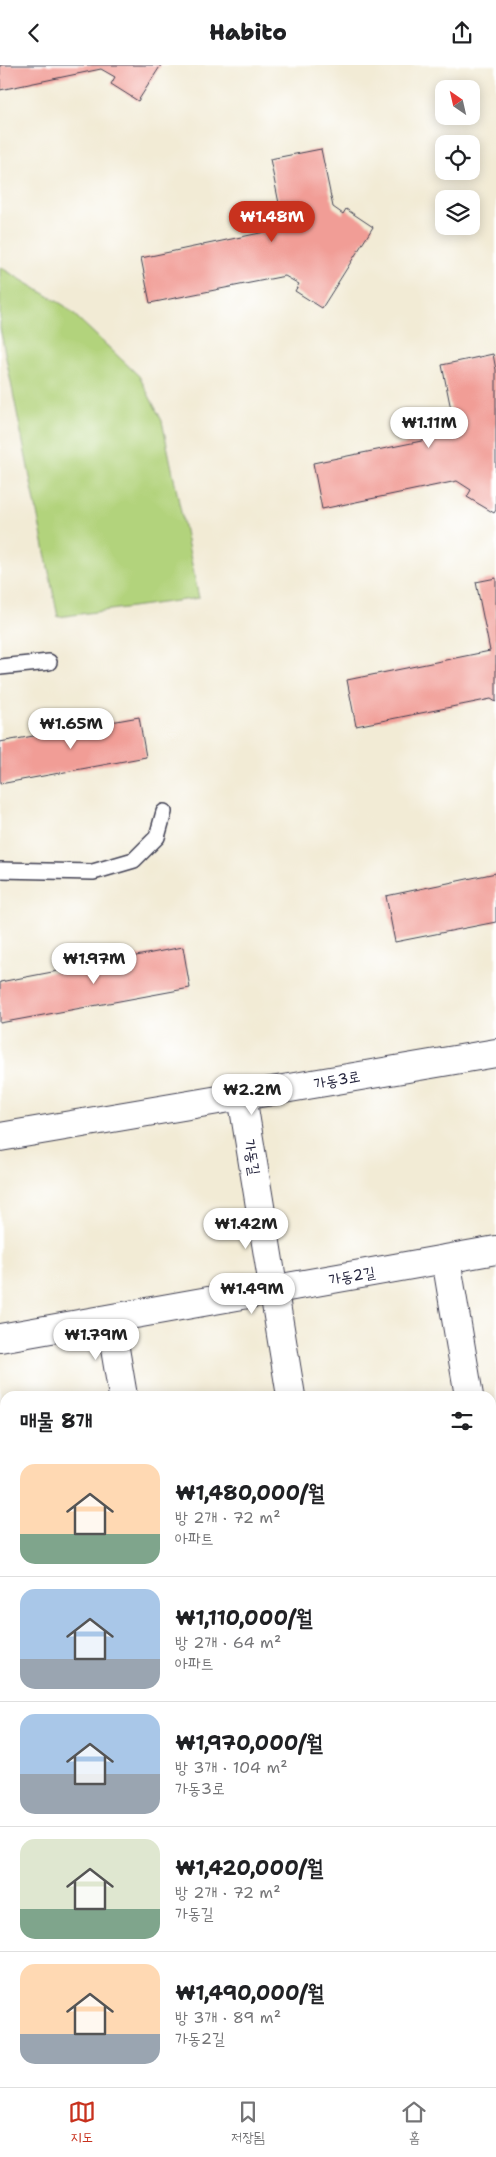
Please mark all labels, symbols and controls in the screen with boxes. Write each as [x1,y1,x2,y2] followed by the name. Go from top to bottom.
[209,18,287,47] text: Habito
[20,19,48,47] icon: back
[448,19,476,47] icon: share
[435,80,480,125] north arrow
[435,80,480,235] map controls
[435,135,480,180] button: locate
[435,190,480,235] button: layers
[231,201,313,243] pin: ₩1.48M
[240,206,304,227] text: ₩1.48M
[388,407,470,449] pin: ₩1.11M
[401,412,457,433] text: ₩1.11M
[30,707,112,750] pin: ₩1.65M
[39,713,103,734] text: ₩1.65M
[53,943,135,985] pin: ₩1.97M
[63,948,125,969] text: ₩1.97M
[312,1066,362,1094] street label: 가동3로
[217,1073,287,1116] pin: ₩2.2M
[223,1079,281,1100] text: ₩2.2M
[239,1138,265,1176] street label: 가동길
[205,1207,287,1250] pin: ₩1.42M
[214,1213,278,1234] text: ₩1.42M
[327,1262,377,1290] street label: 가동2길
[211,1273,293,1315] pin: ₩1.49M
[220,1278,284,1299] text: ₩1.49M
[55,1319,137,1361] pin: ₩1.79M
[64,1324,128,1345] text: ₩1.79M
[20,1407,93,1435] text: 매물 8개
[448,1407,476,1435] icon: filters
[175,1479,325,1507] text: ₩1,480,000/월
[60,1484,120,1544] icon: home
[175,1507,281,1528] text: 방 2개 · 72 m²
[175,1528,214,1549] text: 아파트
[175,1604,313,1632] text: ₩1,110,000/월
[60,1609,120,1669] icon: home
[175,1632,281,1653] text: 방 2개 · 64 m²
[175,1653,214,1674] text: 아파트
[175,1729,323,1757] text: ₩1,970,000/월
[60,1734,120,1794] icon: home
[175,1757,288,1778] text: 방 3개 · 104 m²
[175,1778,225,1799] text: 가동3로
[175,1854,324,1882] text: ₩1,420,000/월
[60,1859,120,1919] icon: home
[175,1882,281,1903] text: 방 2개 · 72 m²
[175,1903,214,1924] text: 가동길
[175,1979,325,2007] text: ₩1,490,000/월
[60,1984,120,2044] icon: home
[175,2007,281,2028] text: 방 3개 · 89 m²
[175,2028,225,2049] text: 가동2길
[68,2098,96,2147] tab: 지도
[231,2098,265,2147] tab: 저장됨
[400,2098,428,2147] tab: 홈

